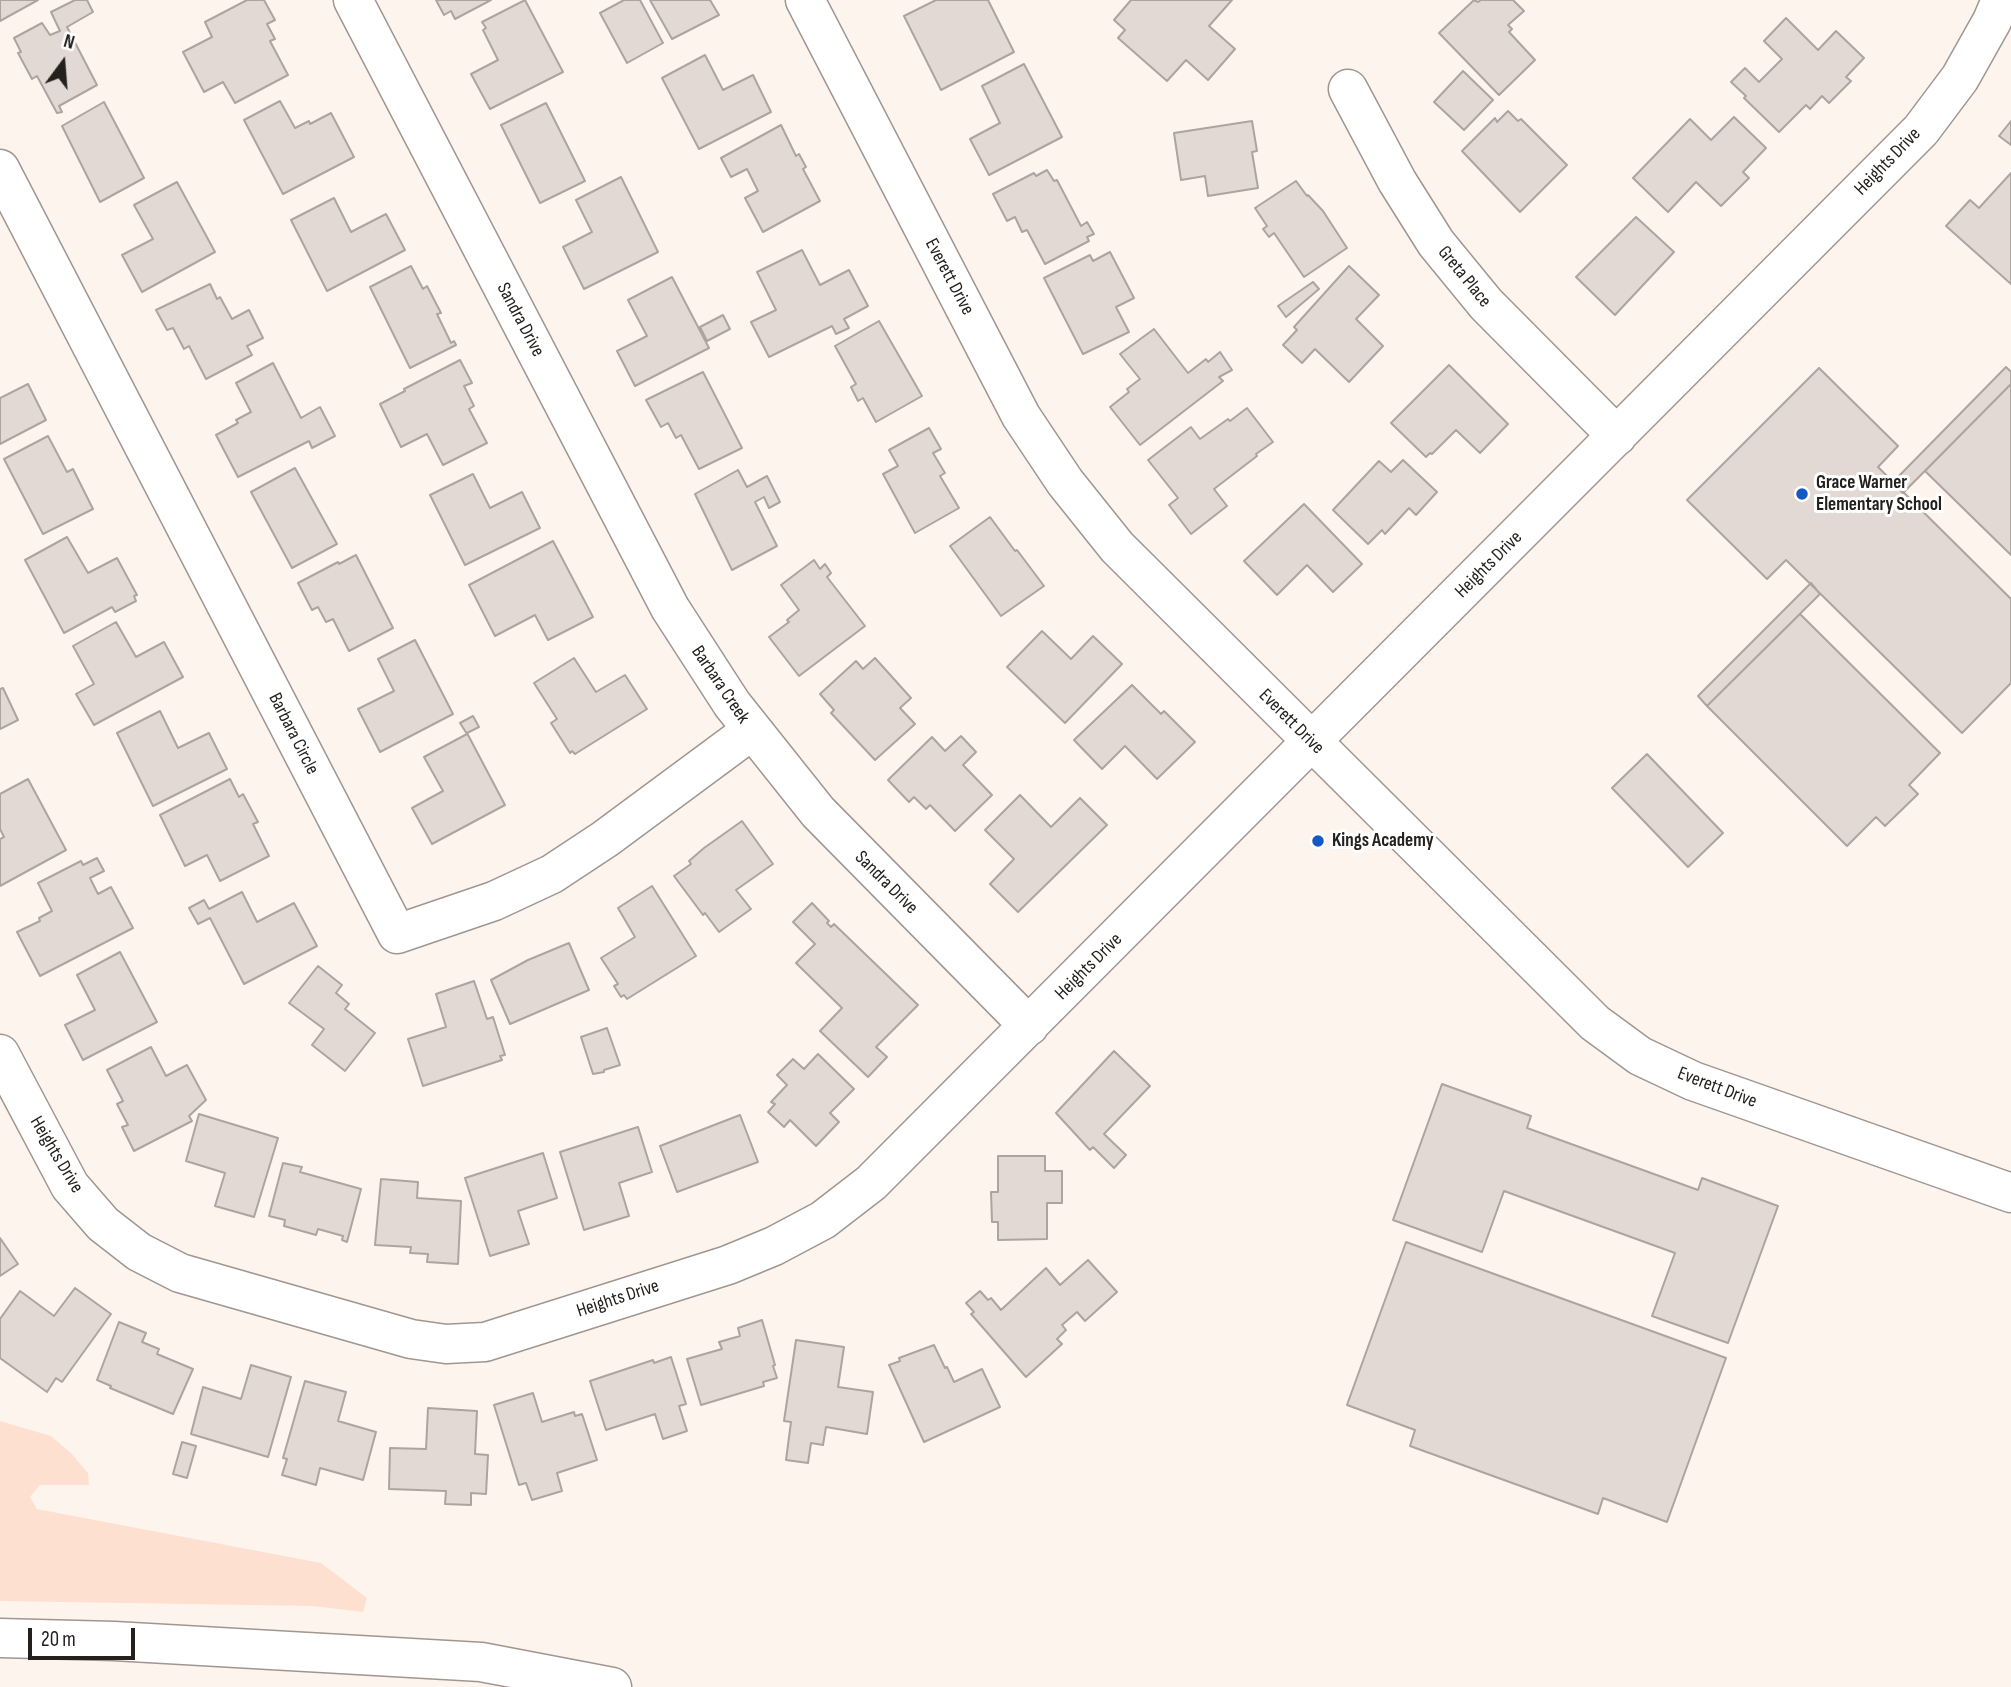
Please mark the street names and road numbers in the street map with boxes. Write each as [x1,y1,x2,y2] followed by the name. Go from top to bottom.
[1850,123,1926,201] street label: Heights Drive
[919,235,979,319] street label: Everett Drive
[1432,242,1496,312] street label: Greta Place
[491,279,549,361] street label: Sandra Drive
[1451,527,1527,603] street label: Heights Drive
[686,642,754,728] street label: Barbara Creek
[1254,685,1328,759] street label: Everett Drive
[263,689,323,779] street label: Barbara Circle
[850,847,922,919] street label: Sandra Drive
[1051,929,1127,1005] street label: Heights Drive
[1674,1062,1760,1114] street label: Everett Drive
[24,1113,88,1197] street label: Heights Drive
[574,1275,662,1323] street label: Heights Drive

